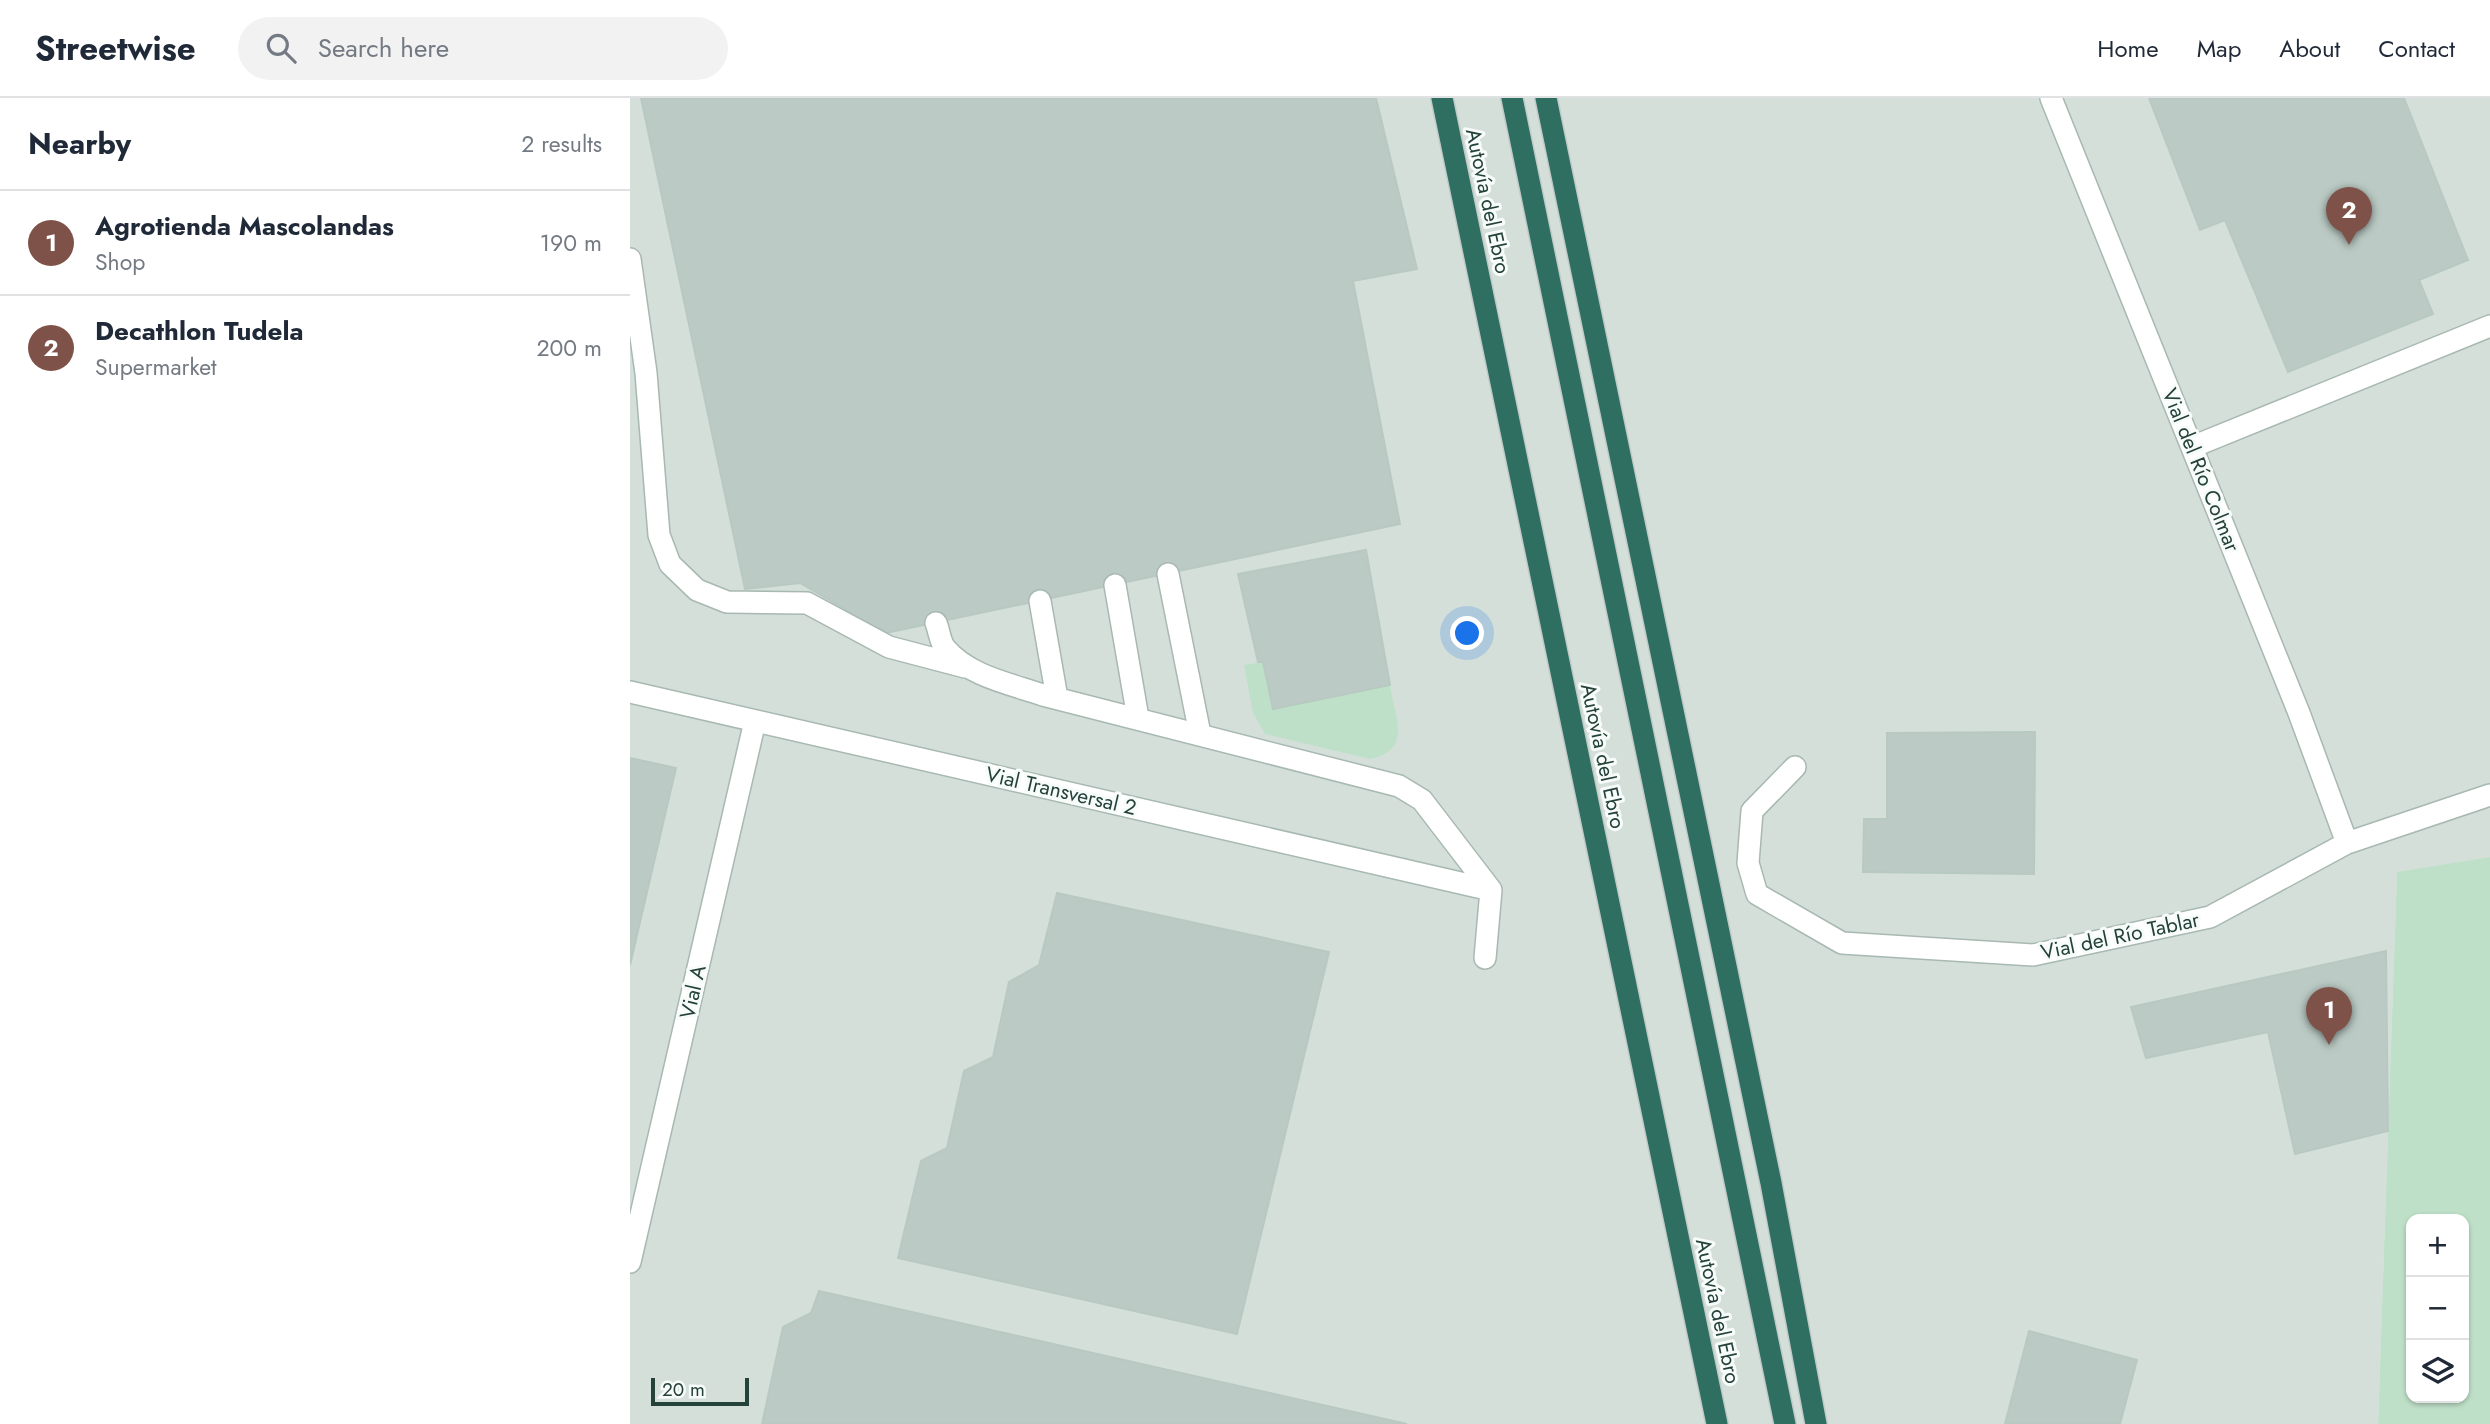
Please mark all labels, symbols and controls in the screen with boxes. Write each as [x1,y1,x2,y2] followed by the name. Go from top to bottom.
[238,17,728,80] search box
[35,25,196,72] text: Streetwise
[262,29,300,67] icon: search
[318,29,449,67] text: Search here
[2097,31,2159,66] text: Home
[2197,31,2241,66] text: Map
[2279,31,2340,66] text: About
[2378,31,2455,66] text: Contact
[28,122,131,165] text: Nearby
[1458,126,1518,276] street label: Autovía del Ebro
[521,127,602,161] text: 2 results
[2326,187,2372,245] pin: 2
[95,207,394,245] text: Agrotienda Mascolandas
[45,226,57,260] text: 1
[540,226,602,260] text: 190 m
[95,245,145,279] text: Shop
[95,312,303,350] text: Decathlon Tudela
[43,331,59,365] text: 2
[536,331,602,365] text: 200 m
[95,350,217,384] text: Supermarket
[2155,384,2248,557] street label: Vial del Río Colmar
[1450,616,1484,650] your location
[1573,681,1633,831] street label: Autovía del Ebro
[983,759,1139,823] street label: Vial Transversal 2
[2038,904,2203,967] street label: Vial del Río Tablar
[672,962,714,1022] street label: Vial A
[2306,987,2352,1045] pin: 1
[2406,1214,2469,1403] map controls
[2406,1214,2469,1277] button: +
[1688,1236,1748,1386] street label: Autovía del Ebro
[2406,1277,2469,1340] button: −
[2406,1340,2469,1403] button: layers
[651,1375,749,1407] scale bar
[662,1376,705,1403] text: 20 m

